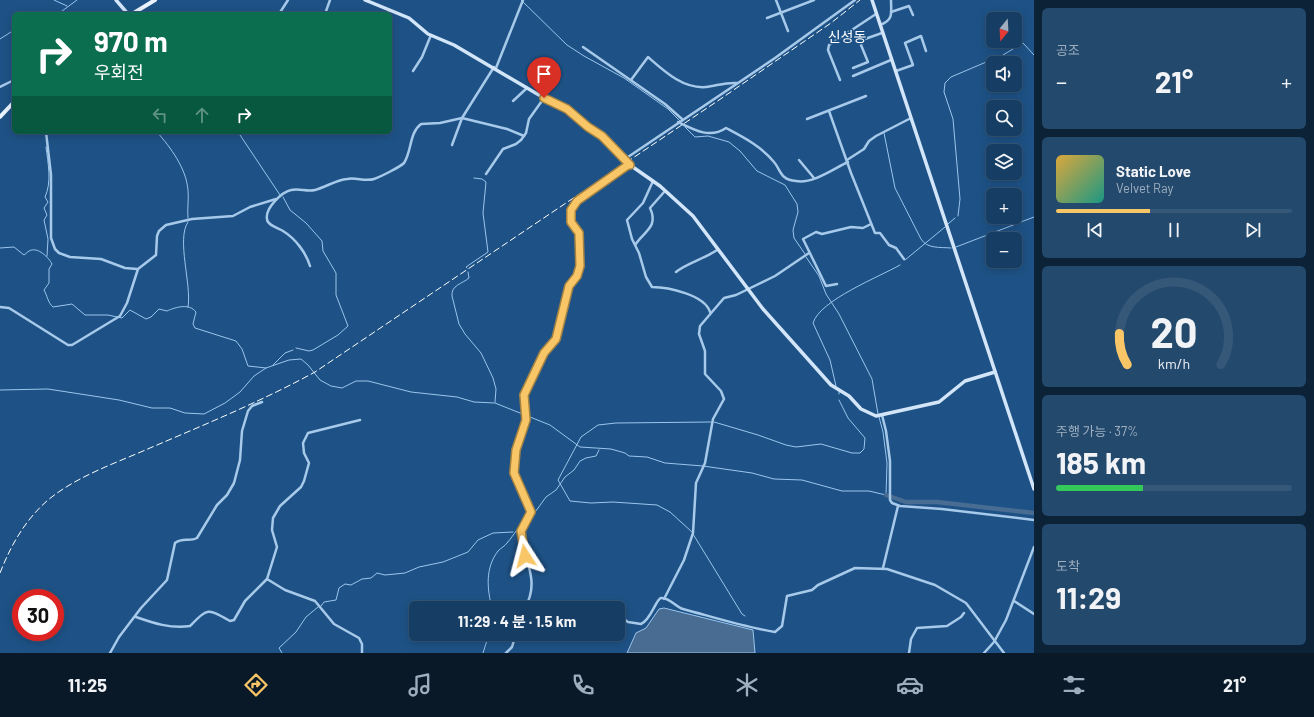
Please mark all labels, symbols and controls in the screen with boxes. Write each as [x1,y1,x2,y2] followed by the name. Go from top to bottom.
[986,12,1022,48] north arrow
[986,12,1022,268] map controls
[94,24,168,58] text: 970 m
[28,28,80,80] icon: right
[828,28,866,45] district label: 신성동
[1056,42,1080,58] text: 공조
[986,56,1022,92] button: sound
[527,57,561,98] pin
[94,61,144,83] text: 우회전
[533,63,555,85] icon: arrive
[1155,63,1193,99] text: 21°
[1056,68,1067,94] text: −
[1281,68,1292,94] text: +
[986,100,1022,136] button: search
[149,104,171,126] icon: left
[191,104,213,126] icon: ahead
[233,104,255,126] icon: right
[986,144,1022,180] button: layers
[1116,162,1191,180] text: Static Love
[1116,180,1174,196] text: Velvet Ray
[986,188,1022,224] button: +
[1084,219,1106,241] icon: previous
[1163,219,1185,241] icon: pause
[1242,219,1264,241] icon: next
[986,232,1022,268] button: −
[1150,305,1198,355] text: 20
[1158,354,1190,371] text: km/h
[1056,423,1138,439] text: 주행 가능 · 37%
[1056,444,1146,480] text: 185 km
[504,535,546,577] position arrow
[1056,558,1080,574] text: 도착
[1056,579,1121,615] text: 11:29
[12,589,64,641] speed limit sign: 30
[458,612,576,630] text: 11:29 · 4 분 · 1.5 km
[242,671,270,699] icon: directions
[406,671,434,699] icon: music
[569,671,597,699] icon: phone
[733,671,761,699] icon: climate
[896,671,924,699] icon: car
[1060,671,1088,699] icon: filters
[68,674,107,696] text: 11:25
[1223,674,1246,696] text: 21°

